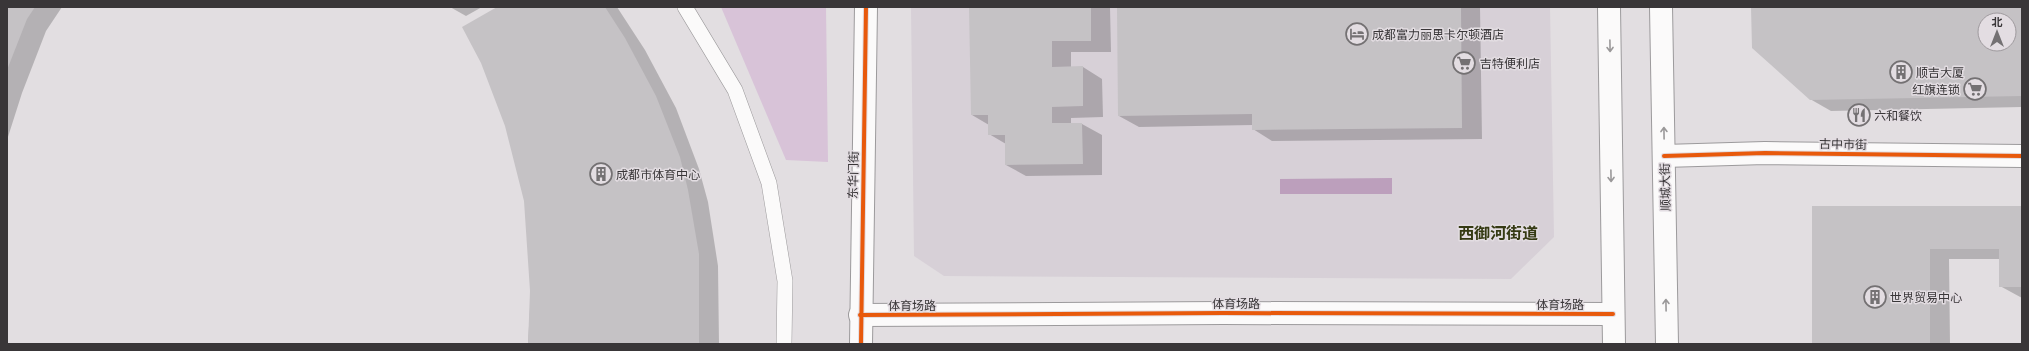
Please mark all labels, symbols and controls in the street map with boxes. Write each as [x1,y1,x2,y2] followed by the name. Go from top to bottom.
[1977,12,2017,52] north arrow
[1992,15,2003,29] text: 北
[1344,21,1370,47] hotel icon: 成都富力丽思卡尔顿酒店
[1372,27,1504,42] place label: 成都富力丽思卡尔顿酒店
[1606,39,1614,52] one-way arrow
[1451,50,1477,76] supermarket icon: 吉特便利店
[1480,56,1540,71] place label: 吉特便利店
[1888,59,1914,85] building icon: 顺吉大厦
[1916,65,1964,80] place label: 顺吉大厦
[1962,76,1988,102] supermarket icon: 红旗连锁
[1912,82,1960,97] place label: 红旗连锁
[1846,102,1872,128] restaurant icon: 六和餐饮
[1874,108,1922,123] place label: 六和餐饮
[1660,127,1667,140] one-way arrow
[1819,136,1867,152] street label: 古中市街
[845,151,861,199] street label: 东华门街
[588,161,614,187] building icon: 成都市体育中心
[1657,163,1673,211] street label: 顺城大街
[616,167,700,182] place label: 成都市体育中心
[1607,169,1615,182] one-way arrow
[1458,223,1538,243] district label: 西御河街道
[1862,284,1888,310] building icon: 世界贸易中心
[1890,290,1962,305] place label: 世界贸易中心
[1212,296,1260,311] street label: 体育场路
[1536,297,1584,312] street label: 体育场路
[888,298,936,313] street label: 体育场路
[1663,299,1670,312] one-way arrow

